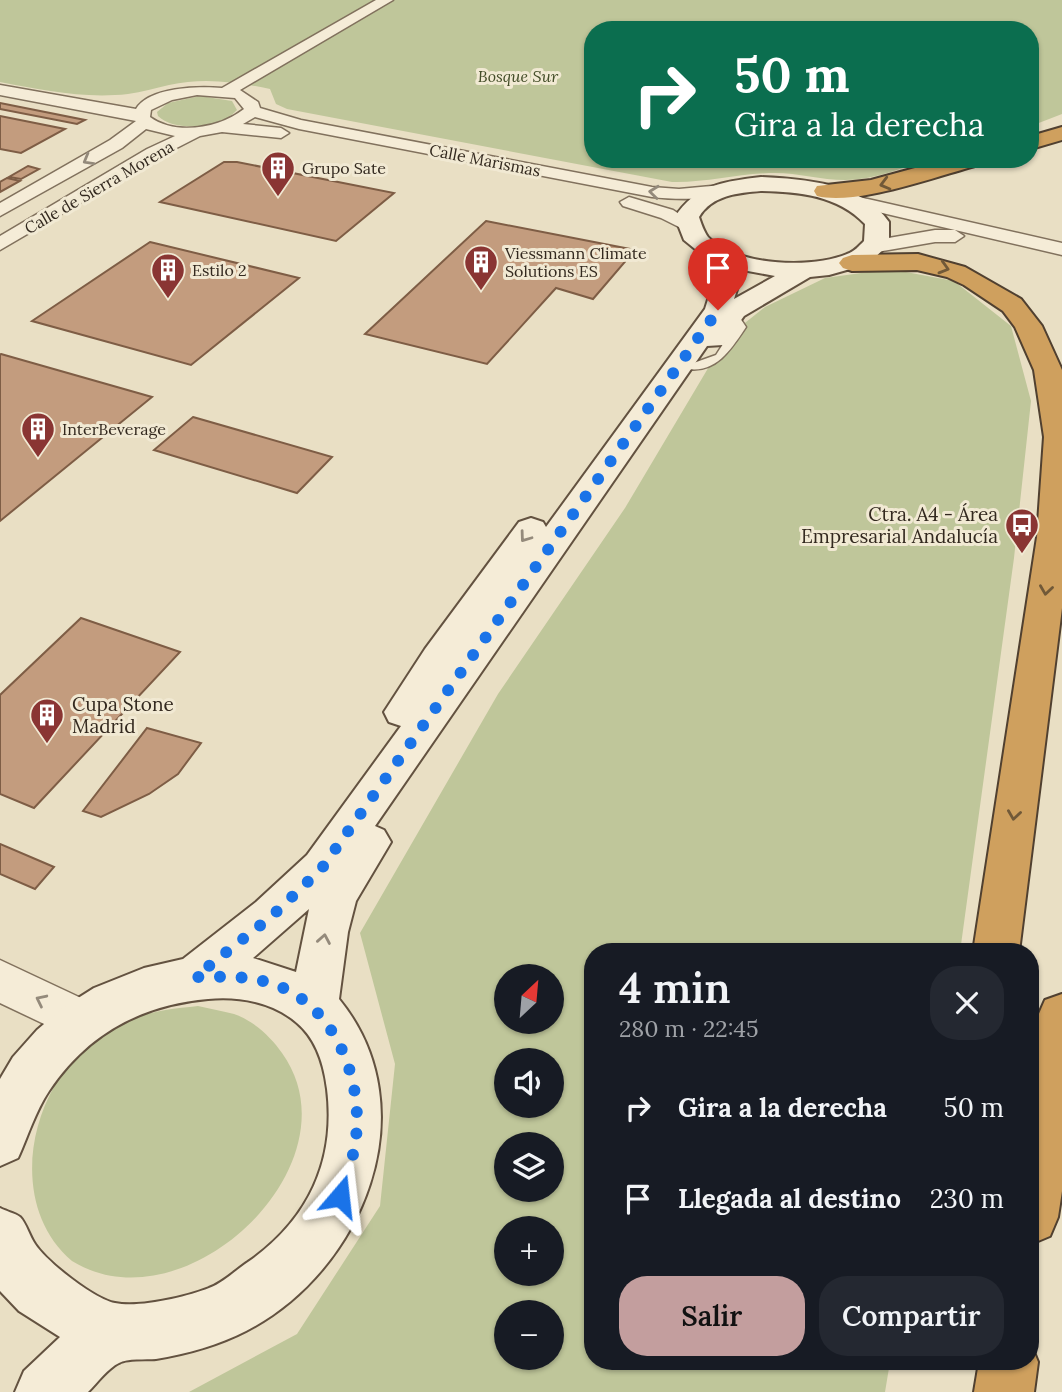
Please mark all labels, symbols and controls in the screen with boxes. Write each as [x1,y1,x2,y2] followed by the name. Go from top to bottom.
[734,43,850,105] text: 50 m
[619,49,710,140] icon: right
[478,66,559,86] park label: Bosque Sur
[734,104,984,145] text: Gira a la derecha
[21,136,177,238] street label: Calle de Sierra Morena
[428,139,542,181] street label: Calle Marismas
[259,149,297,198] building icon: Grupo Sate
[83,152,95,165] one-way arrow
[302,158,386,178] place label: Grupo Sate
[879,176,891,190] one-way arrow
[648,184,659,199] one-way arrow
[688,238,748,310] pin
[462,243,500,292] building icon: Viessmann Climate Solutions ES
[504,243,647,281] place label: Viessmann Climate Solutions ES
[699,249,737,287] icon: arrive
[149,251,187,300] building icon: Estilo 2
[192,260,247,280] place label: Estilo 2
[937,260,949,275] one-way arrow
[19,410,57,459] building icon: InterBeverage
[62,419,166,439] place label: InterBeverage
[801,502,998,548] place label: Ctra. A4 - Área Empresarial Andalucía
[1003,506,1041,555] bus stop icon: Ctra. A4 - Área Empresarial Andalucía
[521,529,533,542] one-way arrow
[1039,584,1054,596] one-way arrow
[72,692,174,738] place label: Cupa Stone Madrid
[28,696,66,745] building icon: Cupa Stone Madrid
[1007,809,1022,821] one-way arrow
[316,933,331,945] one-way arrow
[619,961,731,1015] text: 4 min
[494,964,564,1034] north arrow
[494,964,564,1370] map controls
[930,966,1004,1040] button: close
[36,995,48,1009] one-way arrow
[619,1014,758,1043] text: 280 m · 22:45
[494,1048,564,1118] button: sound
[619,1089,657,1127] icon: right
[678,1091,887,1124] text: Gira a la derecha
[944,1091,1004,1124] text: 50 m
[494,1132,564,1202] button: layers
[303,1159,377,1233] position arrow
[619,1180,657,1218] icon: arrive
[678,1182,901,1215] text: Llegada al destino
[930,1182,1004,1215] text: 230 m
[494,1216,564,1286] button: +
[619,1276,805,1356] button: Salir
[819,1276,1004,1356] button: Compartir
[494,1300,564,1370] button: −

